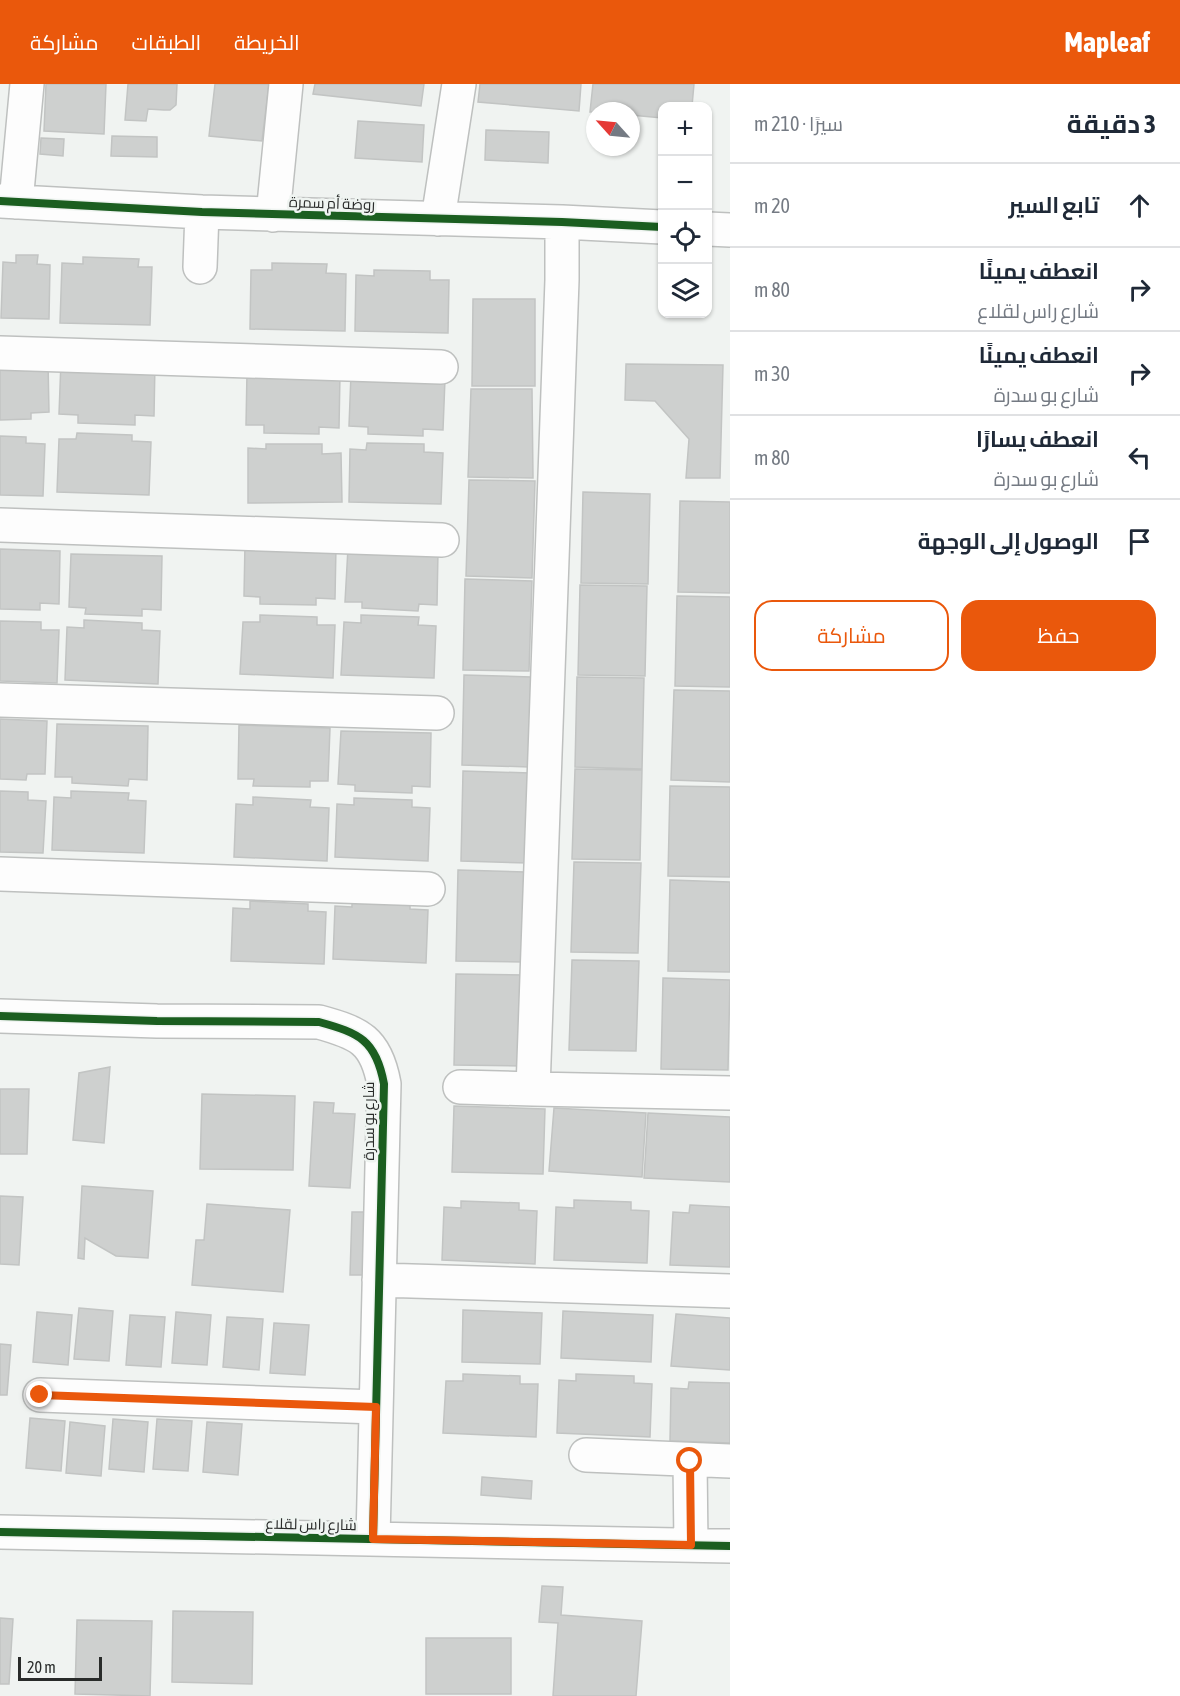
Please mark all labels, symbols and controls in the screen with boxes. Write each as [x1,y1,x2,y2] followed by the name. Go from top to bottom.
[1064,26,1150,58] text: Mapleaf
[30,30,99,54] text: مشاركة
[132,30,201,54] text: الطبقات
[234,30,300,54] text: الخريطة
[586,102,640,156] north arrow
[658,102,712,318] map controls
[658,102,712,156] button: +
[1067,109,1156,139] text: 3 دقيقة
[754,112,843,135] text: سيرًا · 210 m
[658,156,712,210] button: −
[1123,189,1156,222] icon: ahead
[288,192,376,215] street label: روضة أم سمرة
[1009,192,1099,218] text: تابع السير
[754,194,790,217] text: 20 m
[658,210,712,264] button: locate
[979,258,1099,284] text: انعطف يمينًا
[658,264,712,318] button: layers
[1123,273,1156,306] icon: right
[754,278,790,301] text: 80 m
[977,299,1099,322] text: شارع راس لقلاع
[979,342,1099,368] text: انعطف يمينًا
[1123,357,1156,390] icon: right
[754,362,790,385] text: 30 m
[994,383,1099,406] text: شارع بو سدرة
[976,426,1099,452] text: انعطف يسارًا
[1123,441,1156,474] icon: left
[754,446,790,469] text: 80 m
[994,467,1099,490] text: شارع بو سدرة
[1123,525,1156,558] icon: arrive
[918,528,1099,554] text: الوصول إلى الوجهة
[754,600,949,671] button: مشاركة
[961,600,1156,671] button: حفظ
[360,1082,380,1160] street label: شارع بو سدرة
[26,1381,52,1407] route end
[676,1447,702,1473] route start
[265,1515,357,1536] street label: شارع راس لقلاع
[18,1654,102,1682] scale bar
[27,1658,56,1676] text: 20 m

